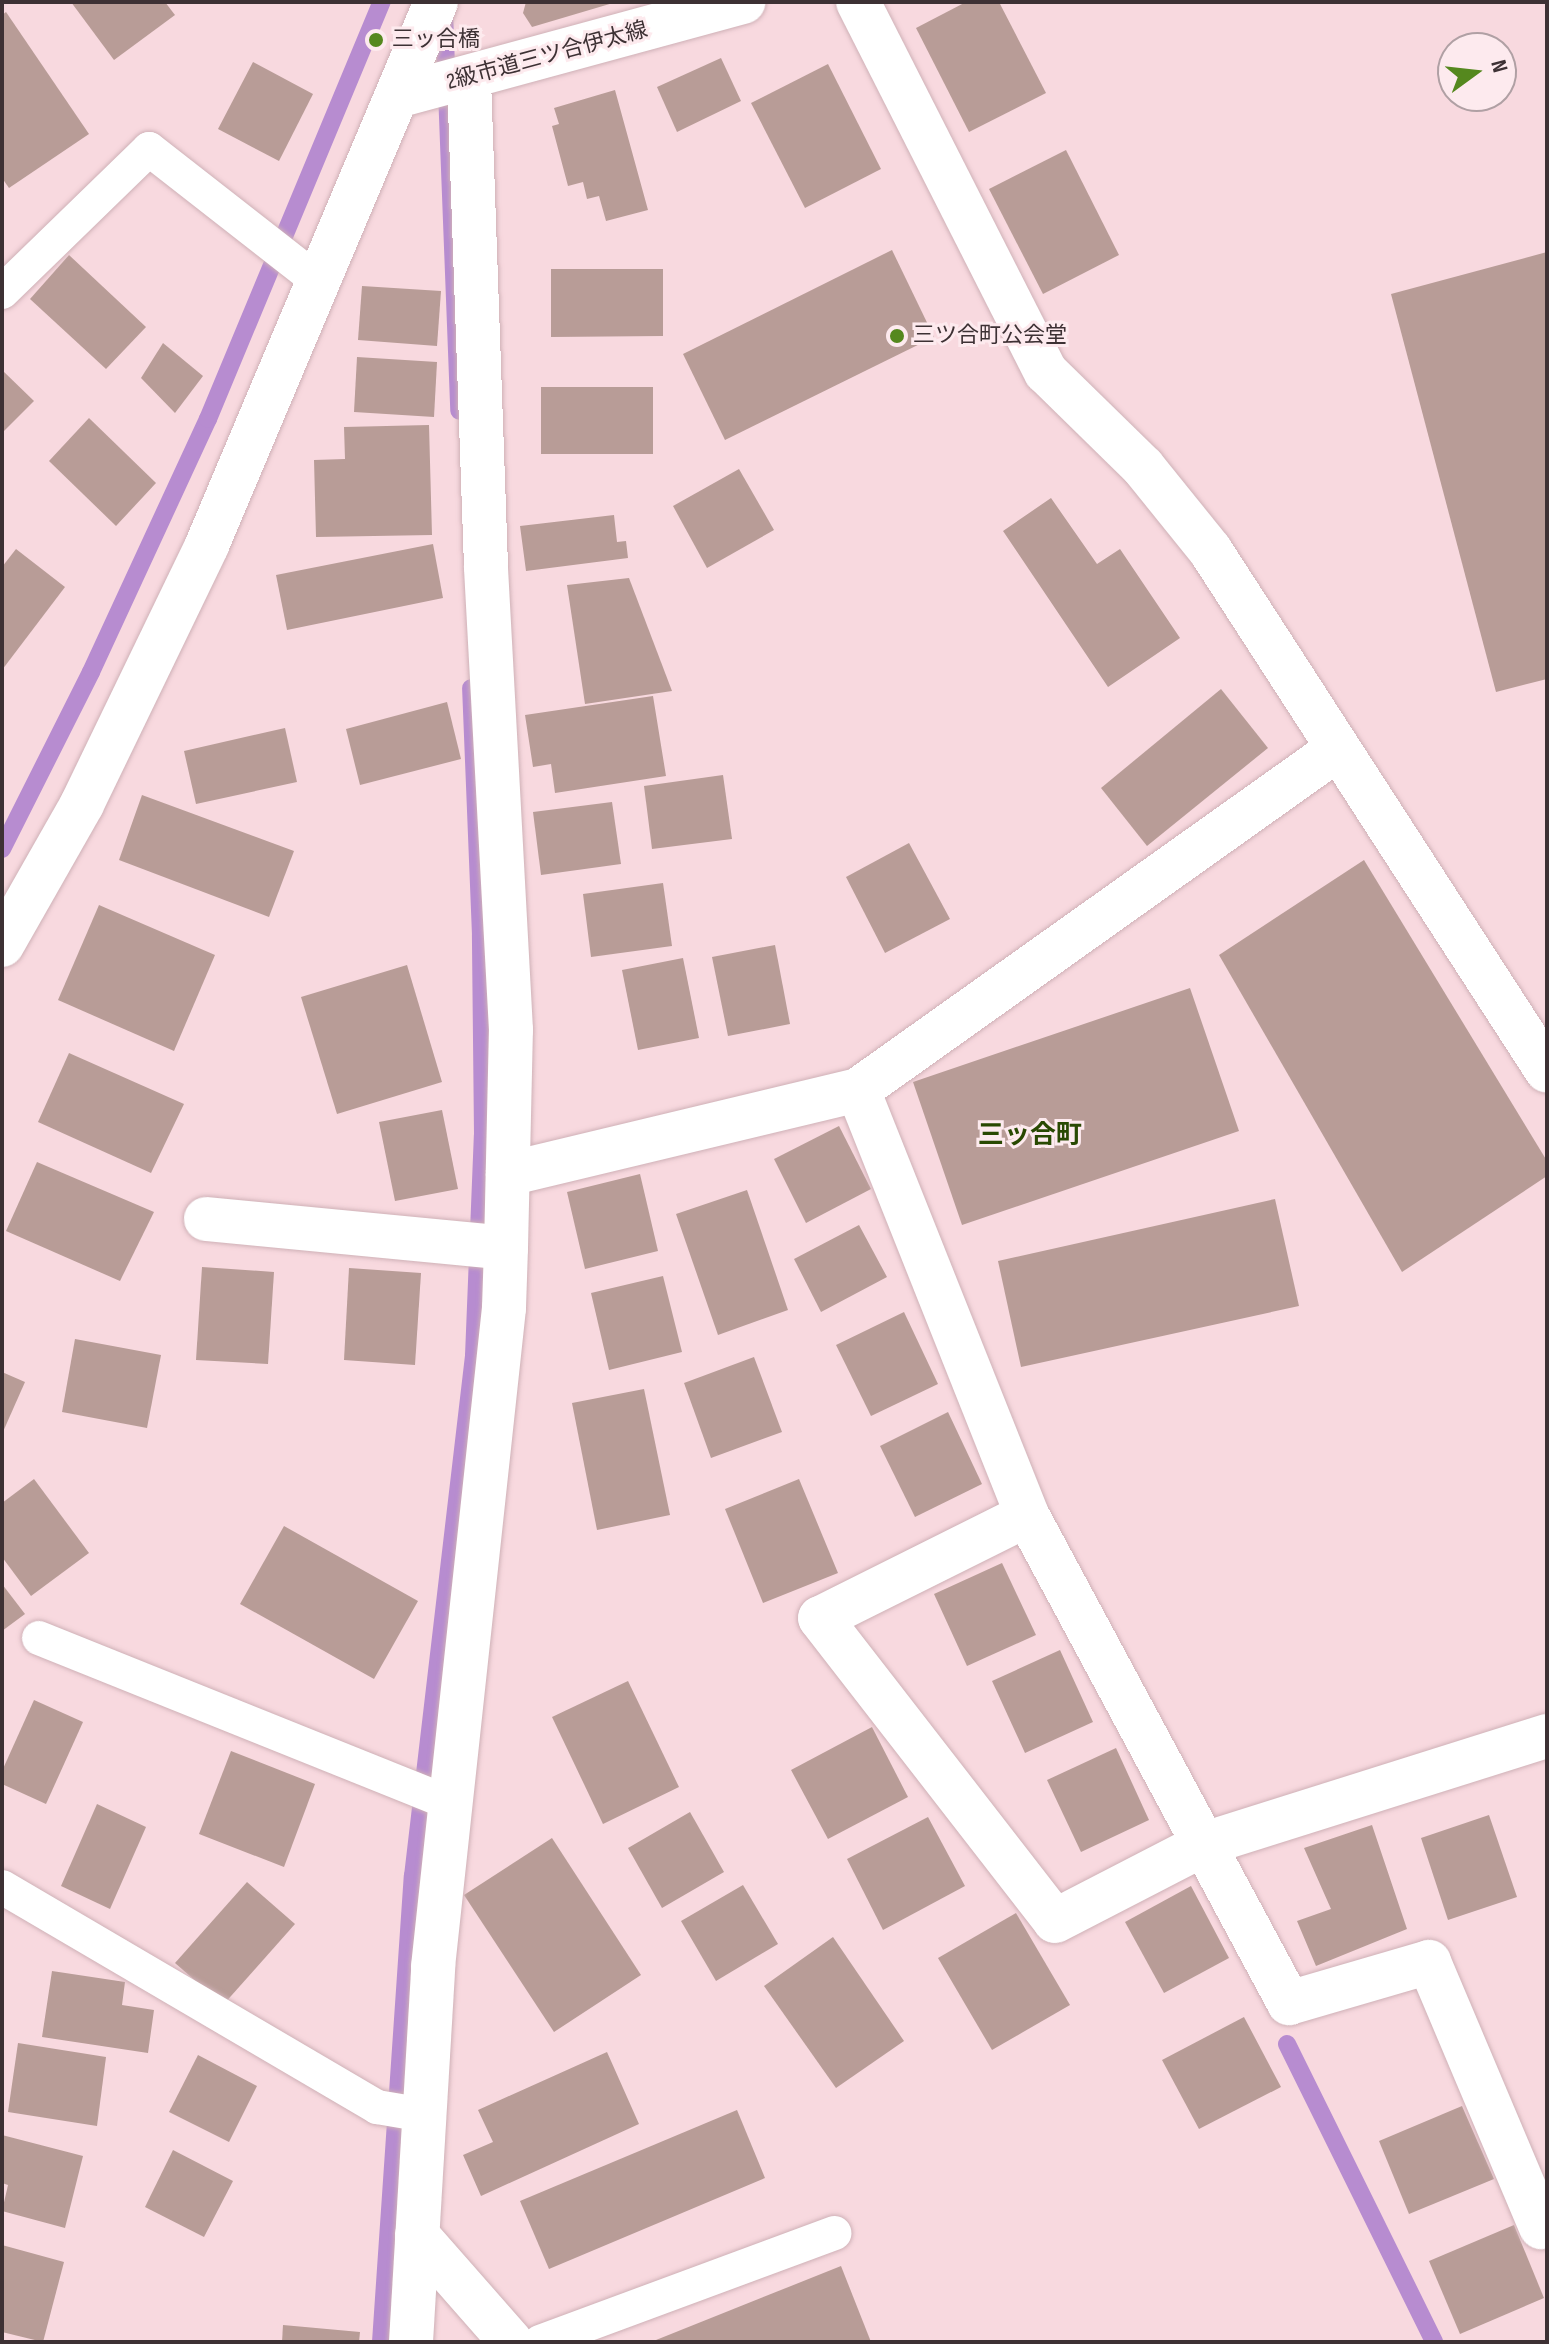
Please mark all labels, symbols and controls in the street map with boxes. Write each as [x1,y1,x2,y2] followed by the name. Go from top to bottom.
[444,16,650,96] street label: 2級市道三ツ合伊太線
[392,27,480,53] place label: 三ッ合橋
[367,31,385,49] marker: 三ッ合橋
[1437,32,1517,112] north arrow
[1484,57,1513,75] text: N
[913,323,1067,349] place label: 三ツ合町公会堂
[888,327,906,345] marker: 三ツ合町公会堂
[978,1120,1082,1152] district label: 三ッ合町

